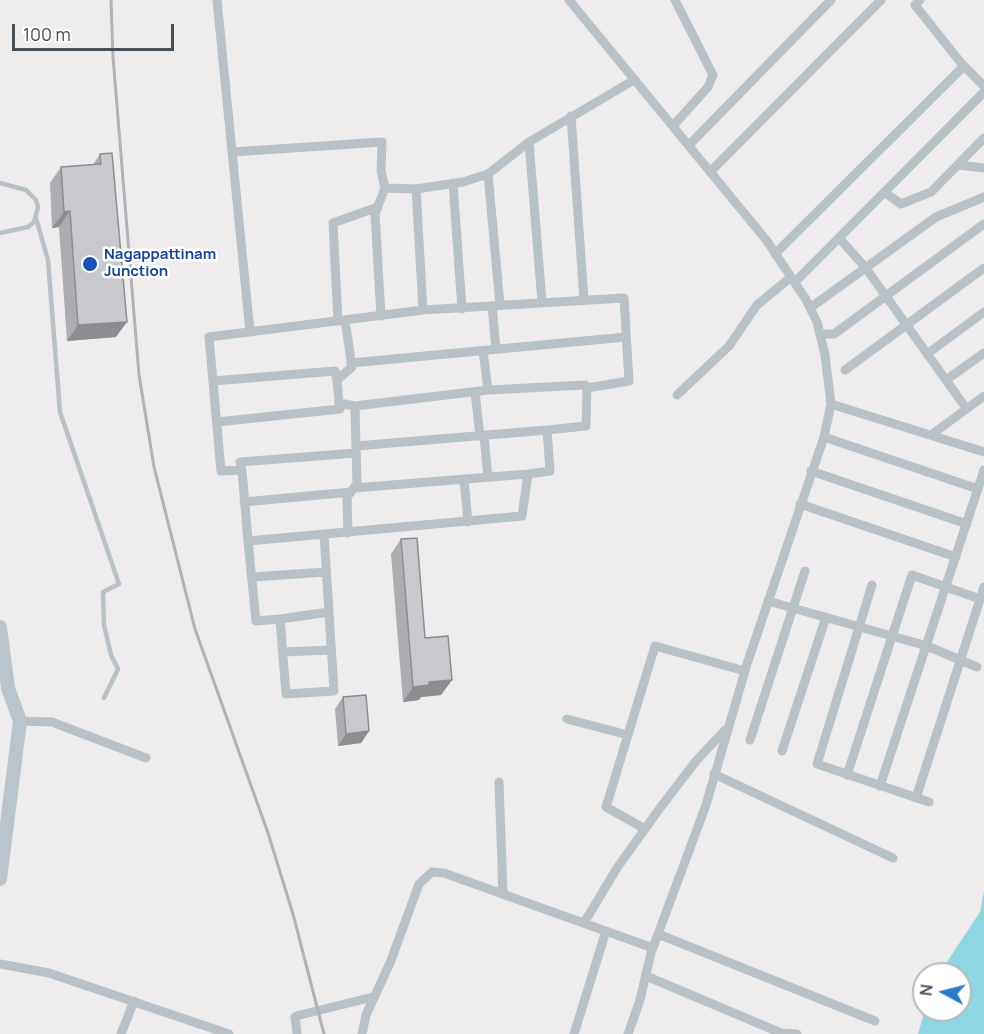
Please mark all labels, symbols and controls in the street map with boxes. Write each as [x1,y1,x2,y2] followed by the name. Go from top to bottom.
[15,12,177,50] scale bar
[23,22,71,46] text: 100 m
[104,246,216,281] place label: Nagappattinam Junction
[81,255,99,273] marker: Nagappattinam Junction
[912,962,972,1022] north arrow
[915,983,938,997] text: N

